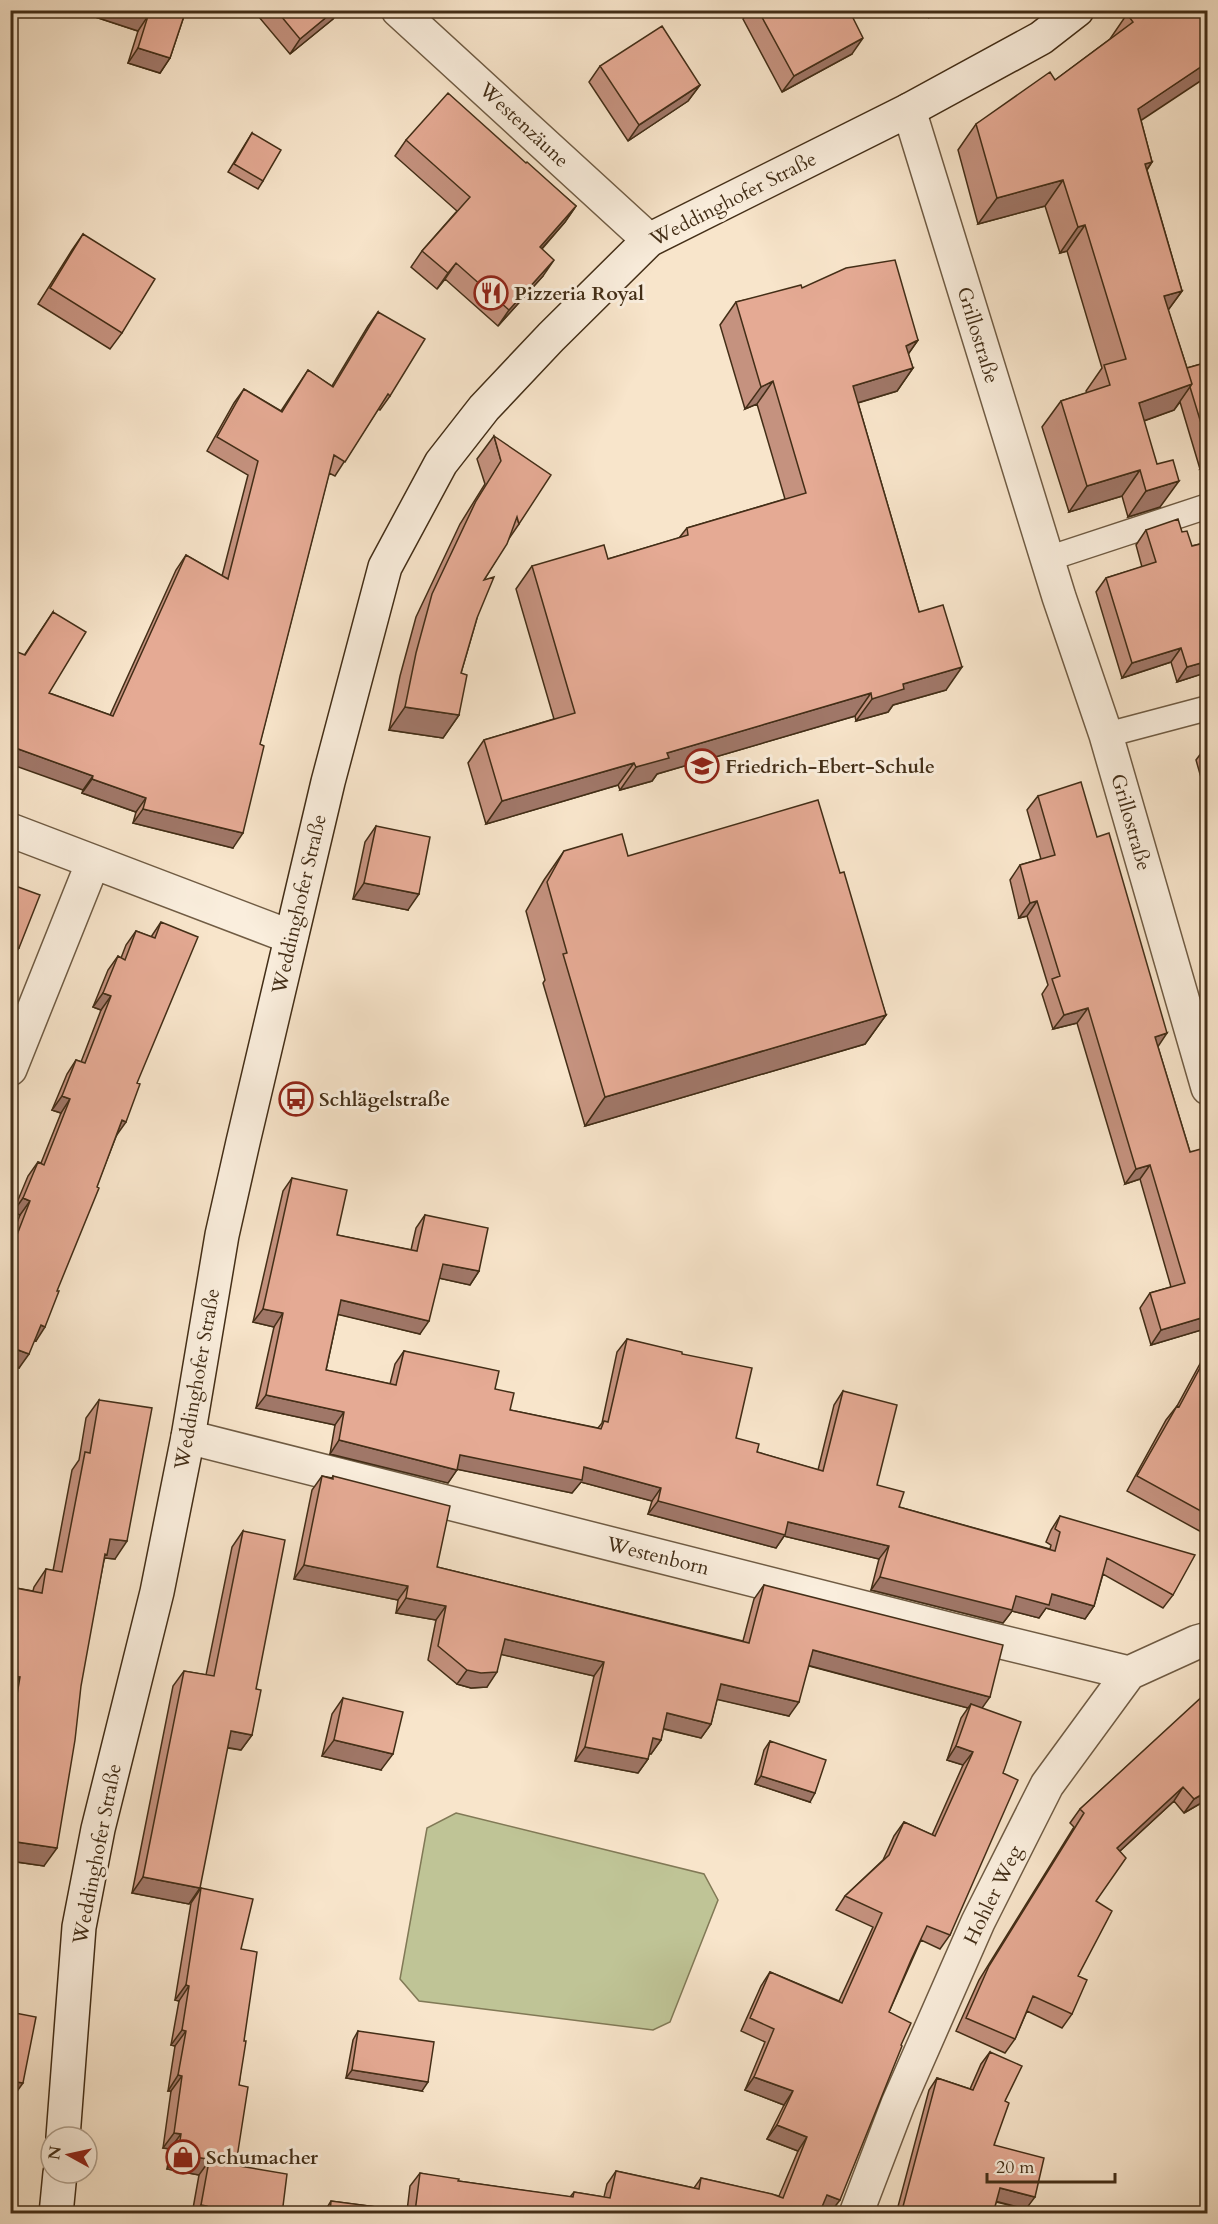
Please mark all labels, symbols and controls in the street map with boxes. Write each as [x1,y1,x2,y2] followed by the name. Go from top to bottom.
[472,76,575,174] street label: Westenzäune
[644,145,821,253] street label: Weddinghofer Straße
[473,275,509,311] restaurant icon: Pizzeria Royal
[514,280,644,307] place label: Pizzeria Royal
[951,283,1005,387] street label: Grillostraße
[684,748,720,784] school or university icon: Friedrich-Ebert-Schule
[725,753,935,780] place label: Friedrich-Ebert-Schule
[1104,770,1158,874] street label: Grillostraße
[265,812,333,997] street label: Weddinghofer Straße
[278,1081,314,1117] bus stop icon: Schlägelstraße
[319,1086,450,1113] place label: Schlägelstraße
[168,1286,226,1473] street label: Weddinghofer Straße
[603,1530,713,1582] street label: Westenborn
[66,1761,128,1948] street label: Weddinghofer Straße
[957,1840,1029,1949] street label: Hohler Weg
[39,2125,99,2185] north arrow
[165,2139,201,2175] shop icon: Schumacher
[206,2144,319,2171] place label: Schumacher
[43,2145,67,2161] text: N
[987,2146,1114,2184] scale bar
[996,2155,1035,2180] text: 20 m

